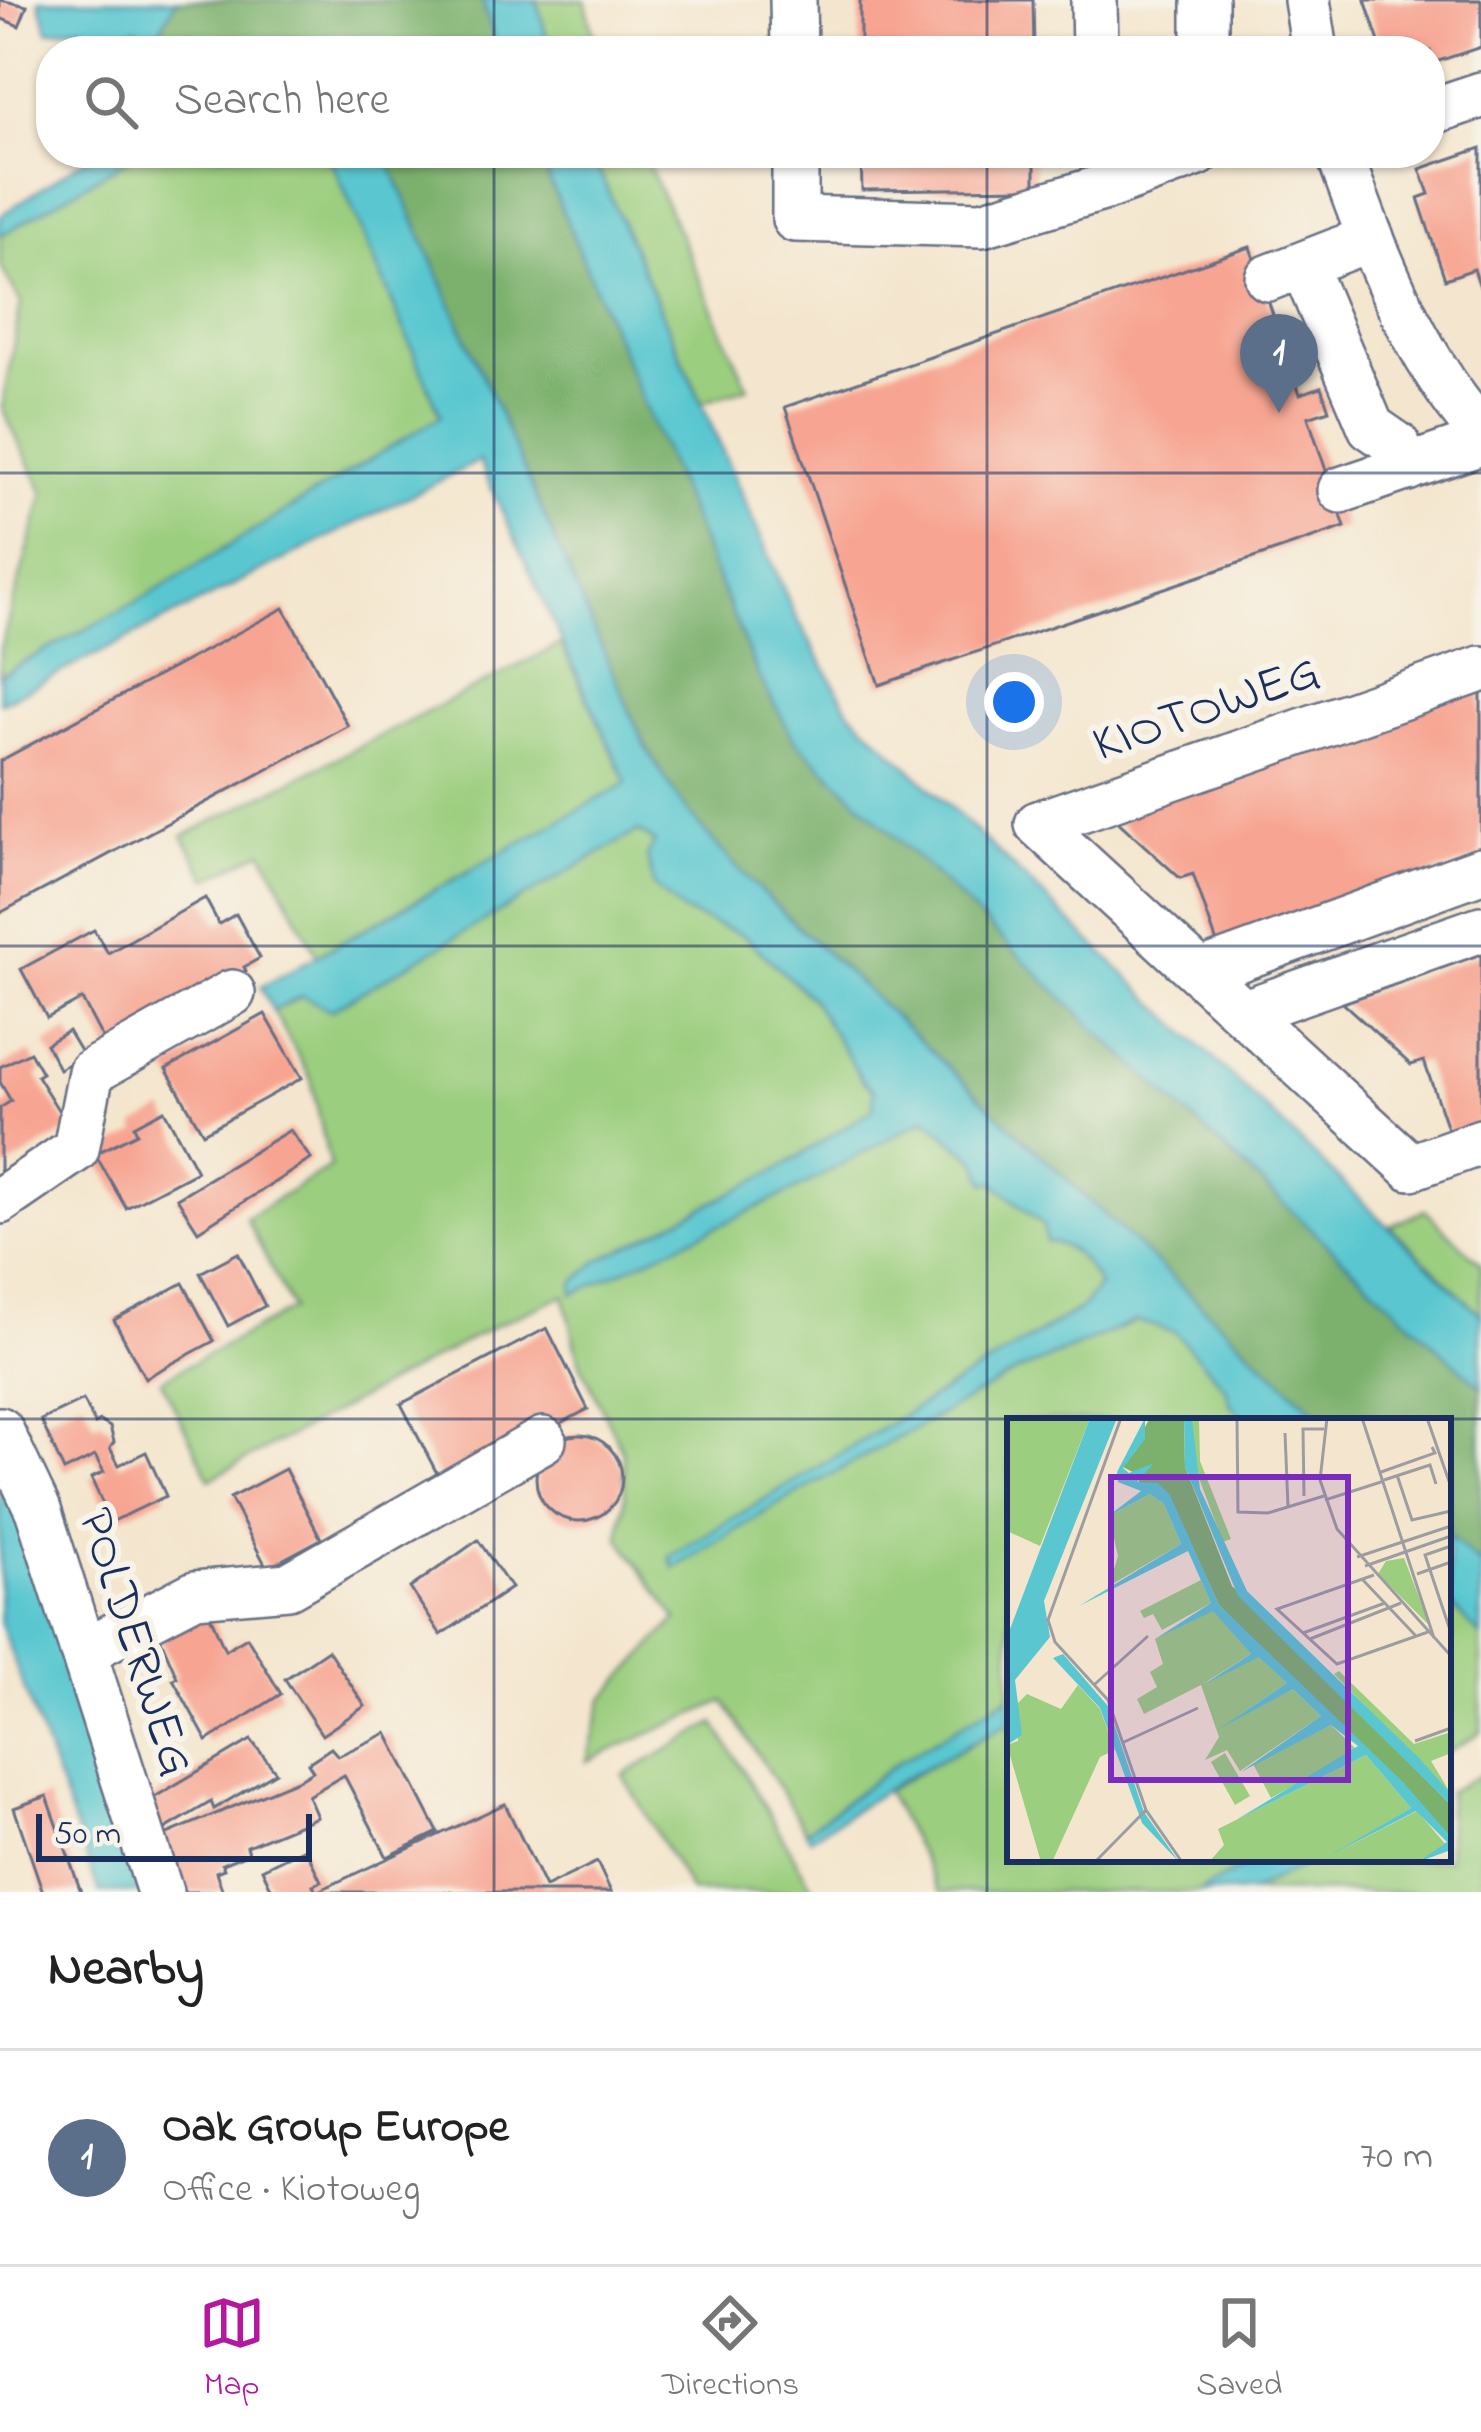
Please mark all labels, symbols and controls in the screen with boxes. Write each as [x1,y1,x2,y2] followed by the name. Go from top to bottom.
[36,36,1445,168] search box
[78,69,144,135] icon: search
[174,69,390,135] text: Search here
[1240,314,1318,413] pin: 1
[1083,636,1330,784] street label: KIOTOWEG
[984,672,1044,732] your location
[1007,1418,1451,1862] inset map
[55,1499,212,1786] street label: POLDERWEG
[36,1808,312,1861] scale bar
[54,1811,121,1859] text: 50 m
[48,1933,204,2008] text: Nearby
[162,2096,509,2162] text: Oak Group Europe
[81,2129,93,2186] text: 1
[1360,2129,1433,2186] text: 70 m
[162,2162,420,2219] text: Office · Kiotoweg
[199,2290,265,2410] tab: Map
[662,2290,799,2410] tab: Directions
[1196,2290,1282,2410] tab: Saved

